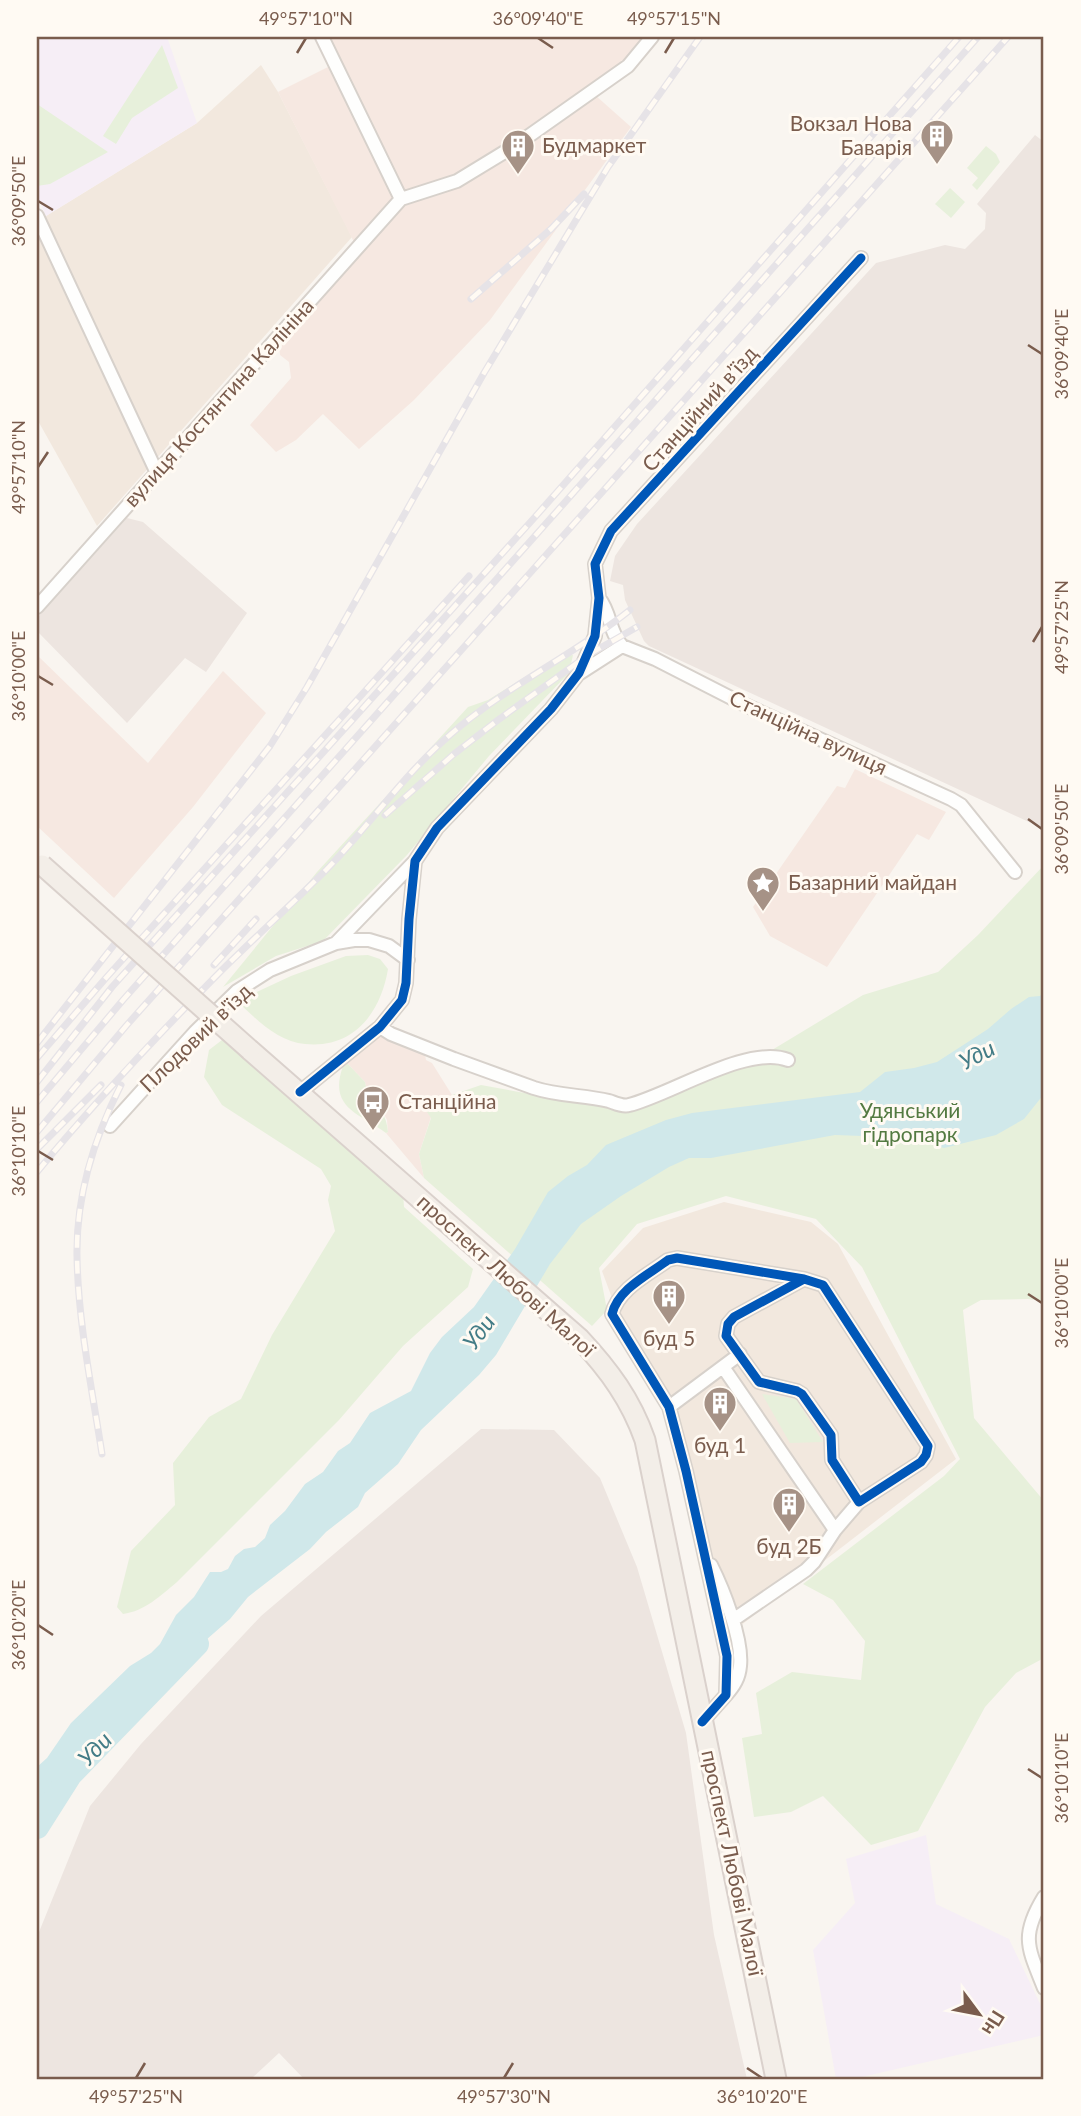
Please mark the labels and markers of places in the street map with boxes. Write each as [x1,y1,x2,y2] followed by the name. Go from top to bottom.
[790,110,912,159] place label: Вокзал Нова Баварія
[918,117,956,166] building icon: Вокзал Нова Баварія
[499,127,537,176] building icon: Будмаркет
[542,132,647,157] place label: Будмаркет
[744,864,782,913] place icon: Базарний майдан
[788,869,957,894] place label: Базарний майдан
[354,1083,392,1132] bus stop icon: Станційна
[398,1088,496,1113] place label: Станційна
[650,1277,688,1326] building icon: буд 5
[643,1325,695,1350] place label: буд 5
[701,1384,739,1433] building icon: буд 1
[694,1432,746,1457] place label: буд 1
[770,1485,808,1534] building icon: буд 2Б
[756,1533,822,1558] place label: буд 2Б

